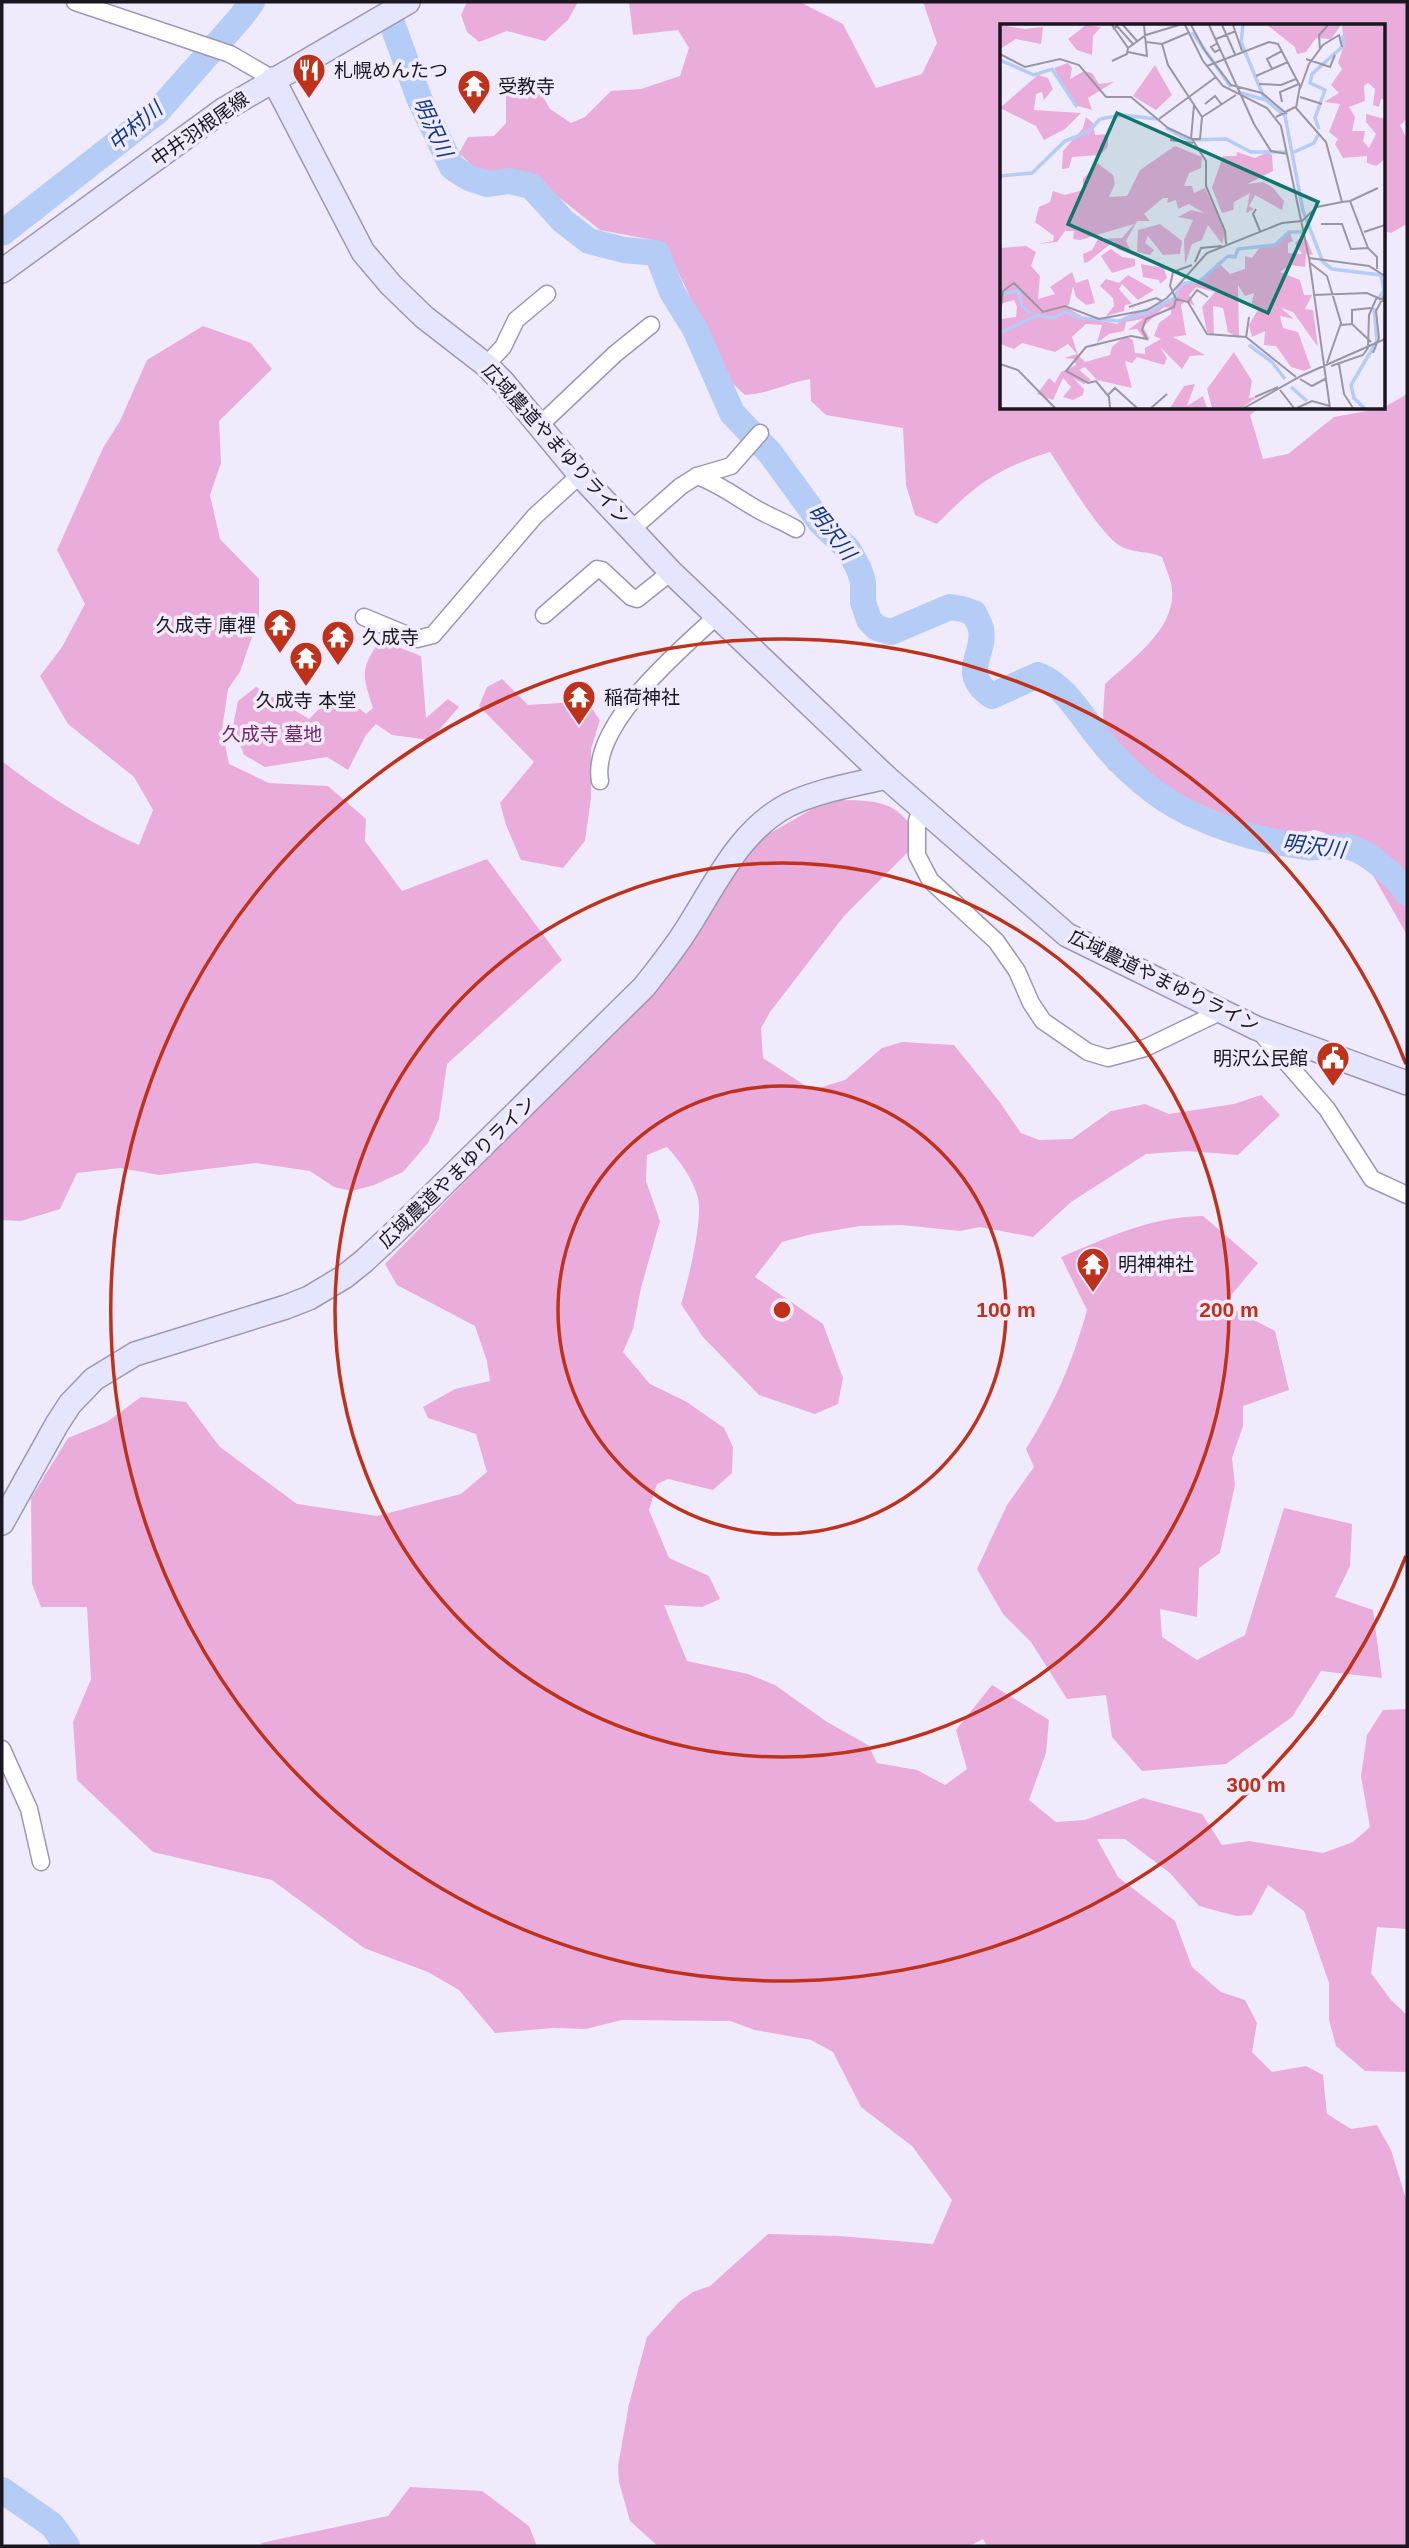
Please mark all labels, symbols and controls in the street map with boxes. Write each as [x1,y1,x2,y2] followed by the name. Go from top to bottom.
[1000,24,1384,410] inset map
[290,51,328,100] restaurant icon: 札幌めんたつ
[334,60,448,81] place label: 札幌めんたつ
[455,67,493,116] temple icon: 受教寺
[498,76,555,97] place label: 受教寺
[147,88,253,170] street label: 中井羽根尾線
[409,94,458,162] water label: 明沢川
[103,96,168,155] water label: 中村川
[478,359,634,529] street label: 広域農道やまゆりライン
[804,500,862,565] water label: 明沢川
[261,606,299,655] temple icon: 久成寺 庫裡
[156,615,256,636] place label: 久成寺 庫裡
[319,618,357,667] temple icon: 久成寺
[362,627,419,648] place label: 久成寺
[287,639,325,688] temple icon: 久成寺 本堂
[560,678,598,727] temple icon: 稲荷神社
[604,687,680,708] place label: 稲荷神社
[256,690,356,711] place label: 久成寺 本堂
[222,724,322,745] park label: 久成寺 墓地
[1281,831,1349,861] water label: 明沢川
[1065,926,1263,1036] street label: 広域農道やまゆりライン
[1314,1039,1352,1088] public building icon: 明沢公民館
[1213,1048,1308,1069] place label: 明沢公民館
[375,1092,539,1252] street label: 広域農道やまゆりライン
[1074,1245,1112,1294] temple icon: 明神神社
[1118,1254,1194,1275] place label: 明神神社
[770,1298,794,1322] centre of rings
[976,1298,1036,1321] text: 100 m
[1199,1298,1259,1321] text: 200 m
[1226,1773,1286,1796] text: 300 m

